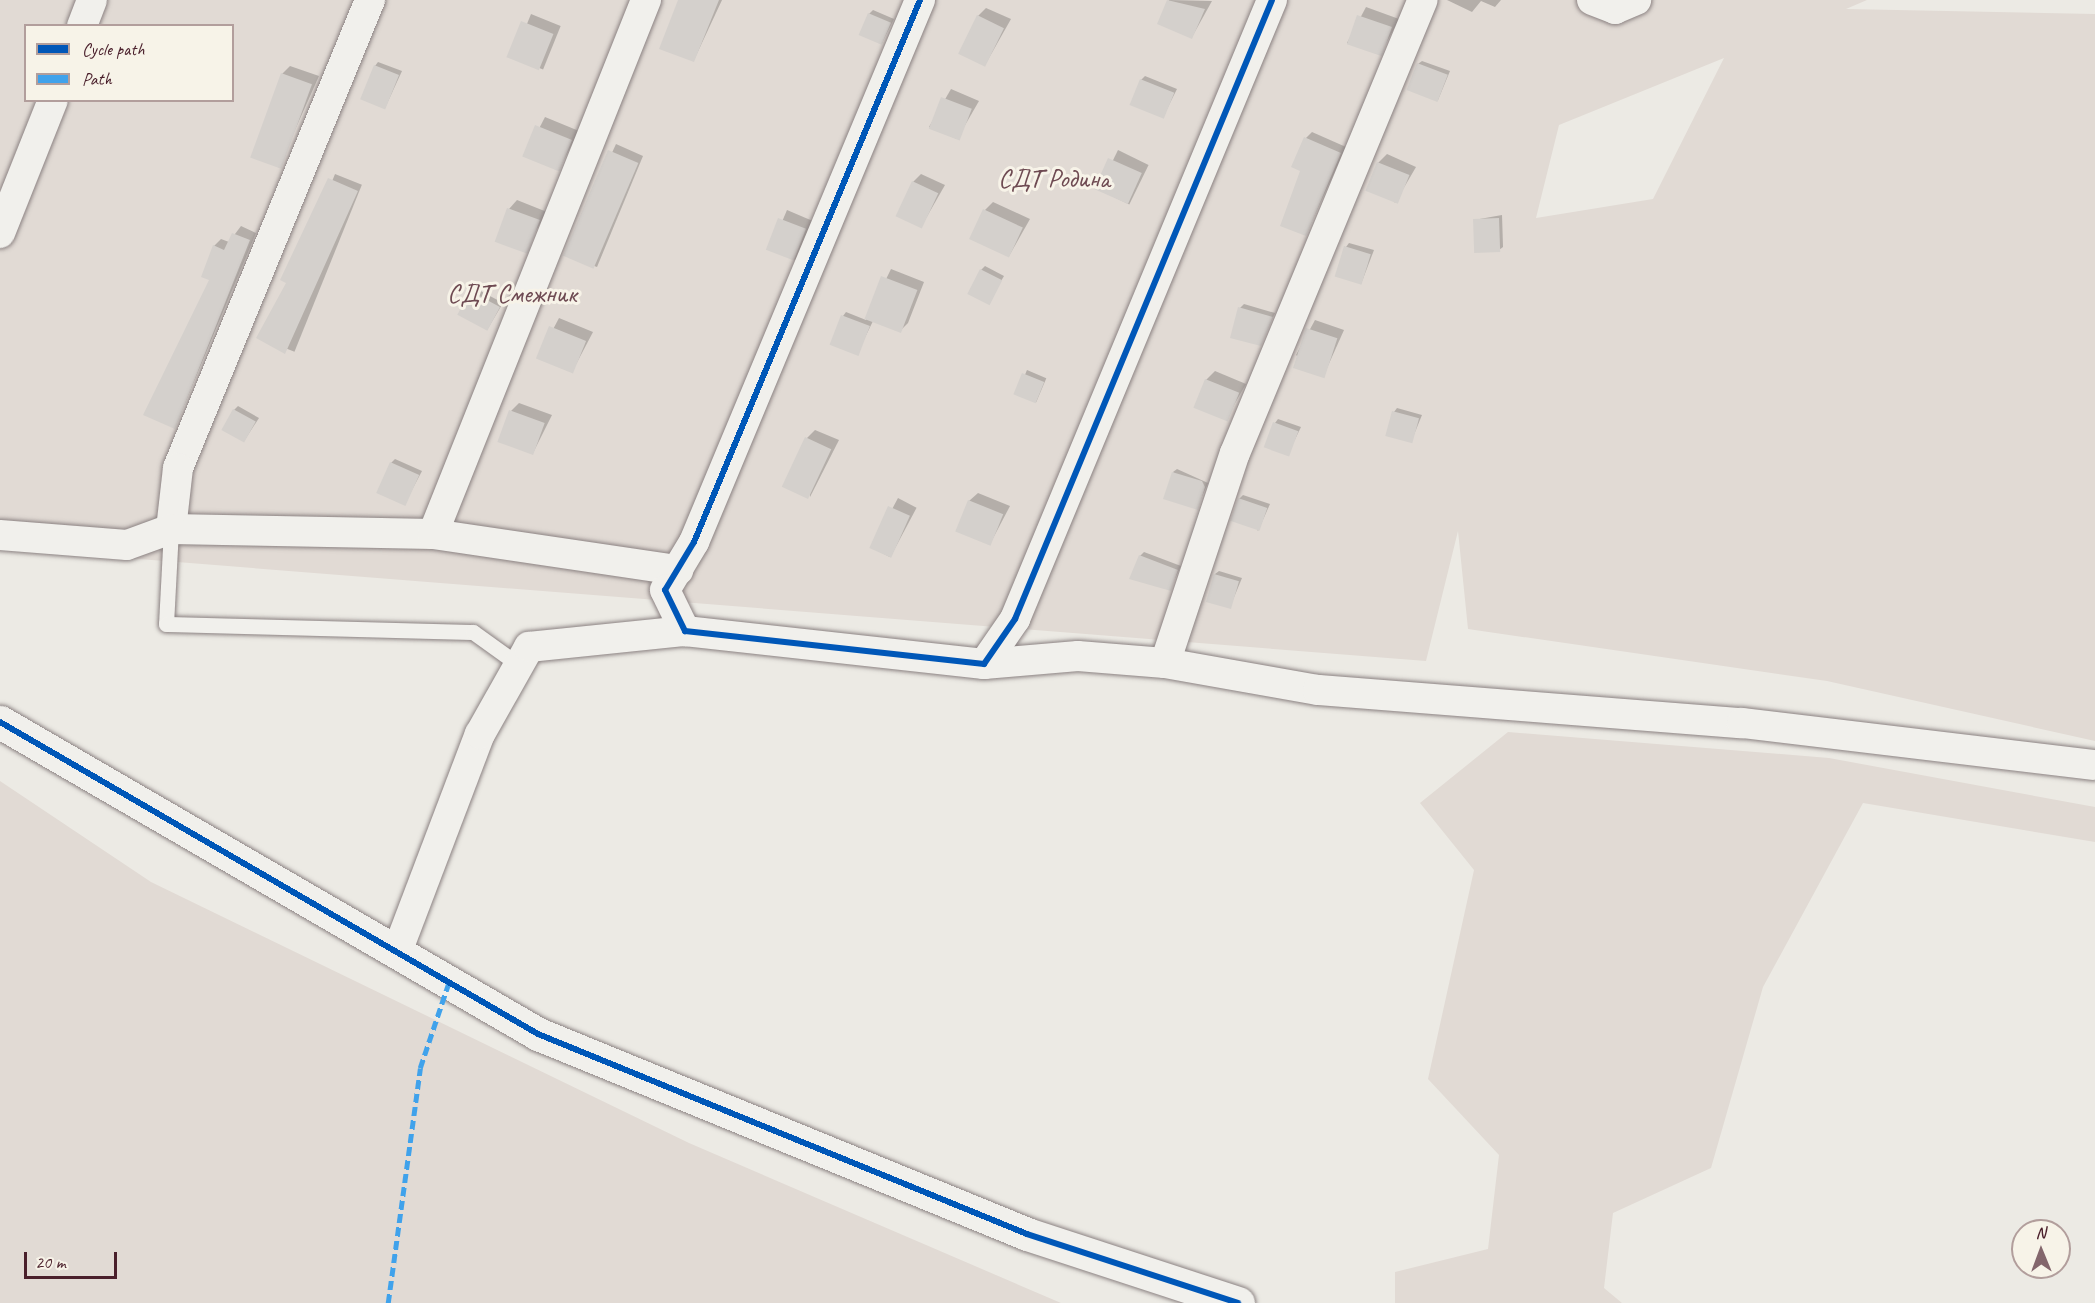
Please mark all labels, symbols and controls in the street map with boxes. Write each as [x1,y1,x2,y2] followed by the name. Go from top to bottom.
[24,24,234,102] legend
[82,38,144,60] text: Cycle path
[82,68,112,90] text: Path
[998,163,1110,195] park label: СДТ Родина
[447,278,577,310] park label: СДТ Смежник
[2011,1219,2071,1279] north arrow
[2036,1223,2046,1243] text: N
[27,1240,120,1278] scale bar
[35,1251,66,1273] text: 20 m

